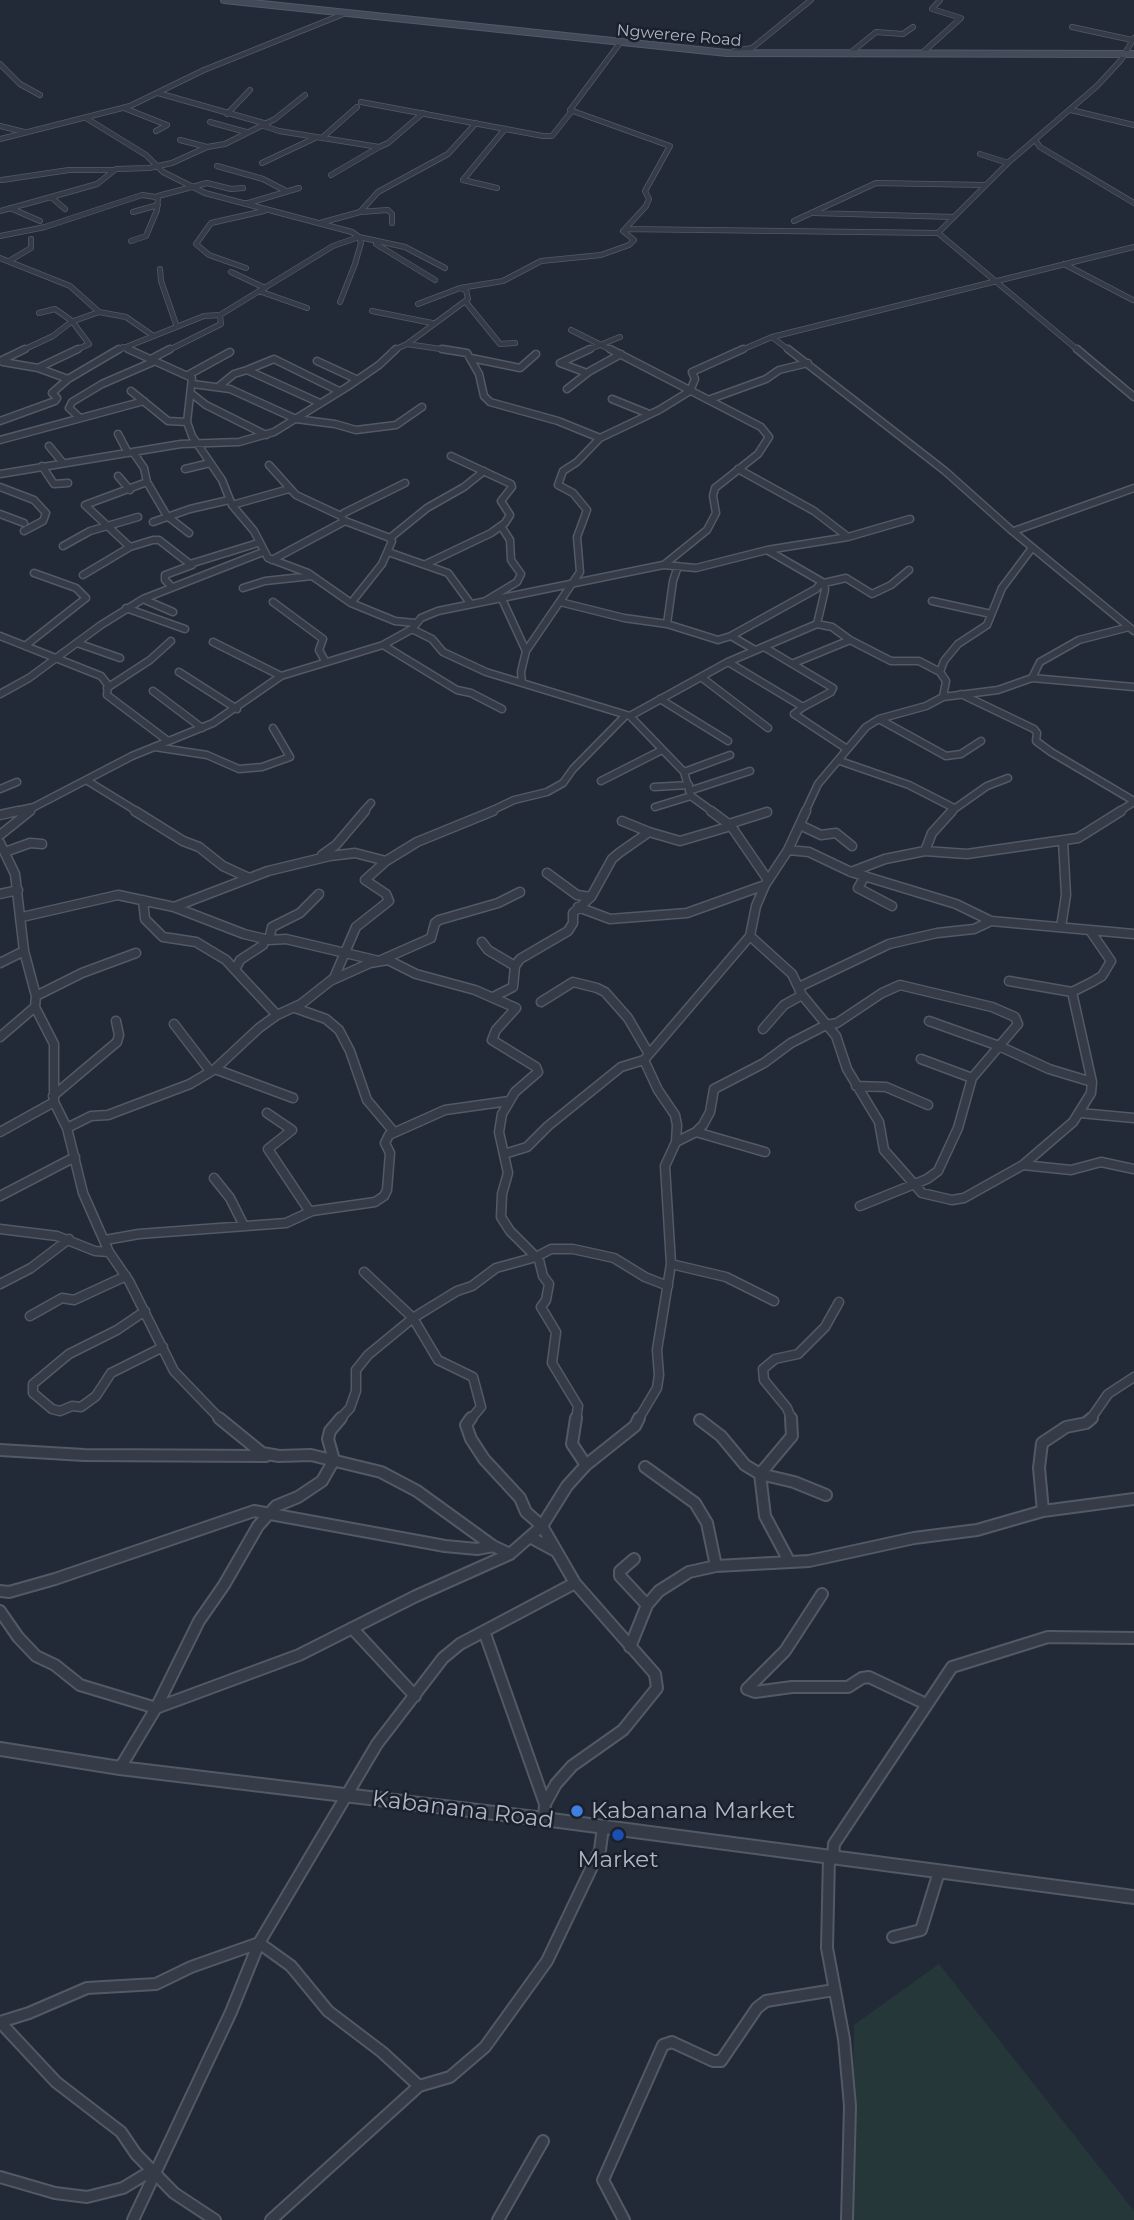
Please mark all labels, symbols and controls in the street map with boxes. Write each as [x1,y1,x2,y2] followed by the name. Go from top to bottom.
[616,21,742,51] street label: Ngwerere Road
[370,1785,556,1835] street label: Kabanana Road
[591,1797,795,1825] place label: Kabanana Market
[569,1803,585,1819] marker: Kabanana Market
[610,1827,626,1843] marker: Market
[577,1846,659,1874] place label: Market

